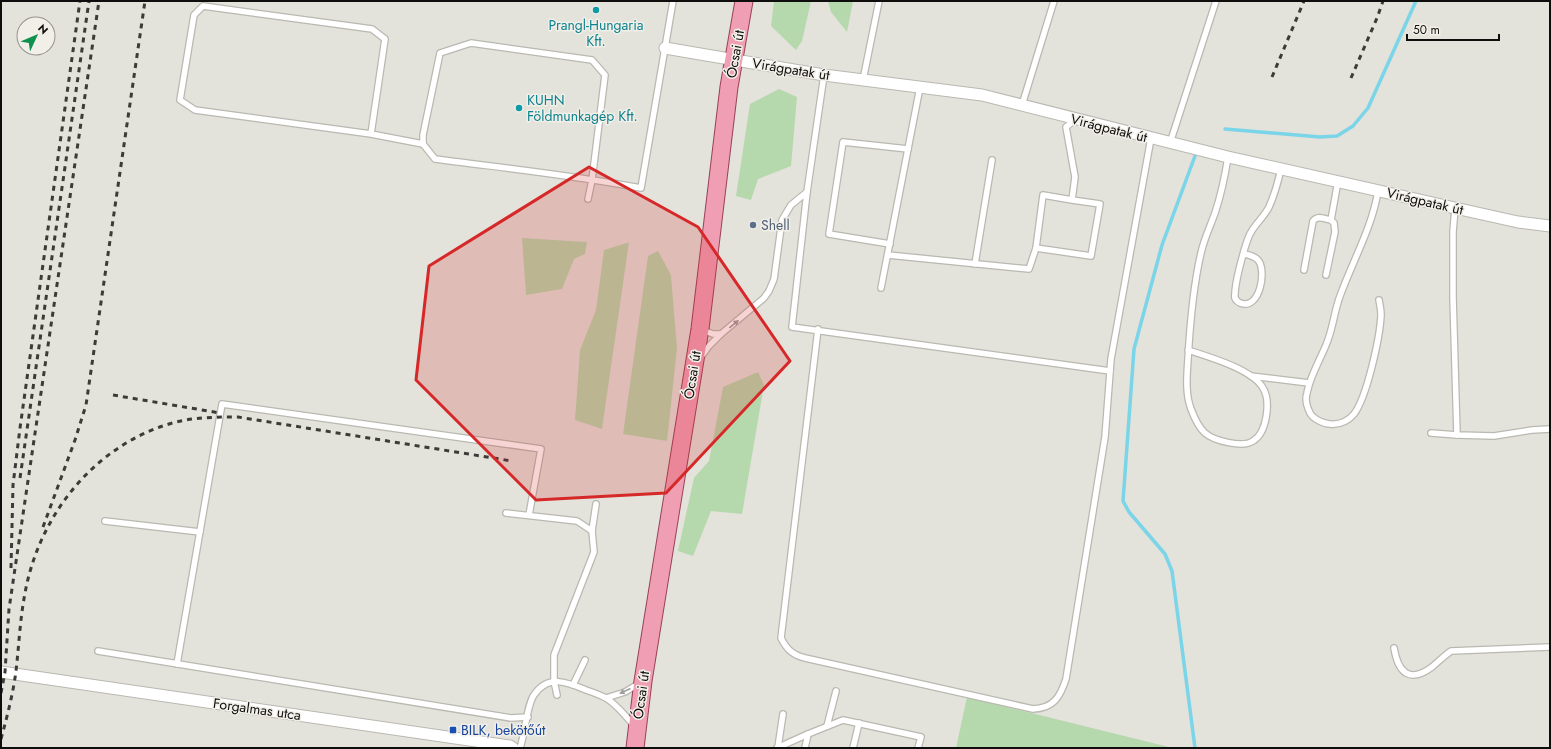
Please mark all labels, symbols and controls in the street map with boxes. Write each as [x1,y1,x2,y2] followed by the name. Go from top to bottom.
[591,5,601,15] marker: Prangl-Hungaria Kft.
[548,15,644,51] place label: Prangl-Hungaria Kft.
[16,16,56,56] north arrow
[1407,16,1499,42] scale bar
[34,20,52,38] text: N
[1413,21,1440,39] text: 50 m
[721,28,749,80] street label: Ócsai út
[751,53,832,85] street label: Virágpatak út
[527,90,638,126] place label: KUHN Földmunkagép Kft.
[514,103,524,113] marker: KUHN Földmunkagép Kft.
[1069,109,1150,147] street label: Virágpatak út
[1385,182,1466,220] street label: Virágpatak út
[761,215,790,235] place label: Shell
[748,220,758,230] marker: Shell
[729,319,739,328] one-way arrow
[678,349,706,401] street label: Ócsai út
[628,669,654,720] street label: Ócsai út
[619,688,630,694] one-way arrow
[212,693,302,725] street label: Forgalmas utca
[461,720,546,740] place label: BILK, bekötőút
[448,725,458,735] marker: BILK, bekötőút

